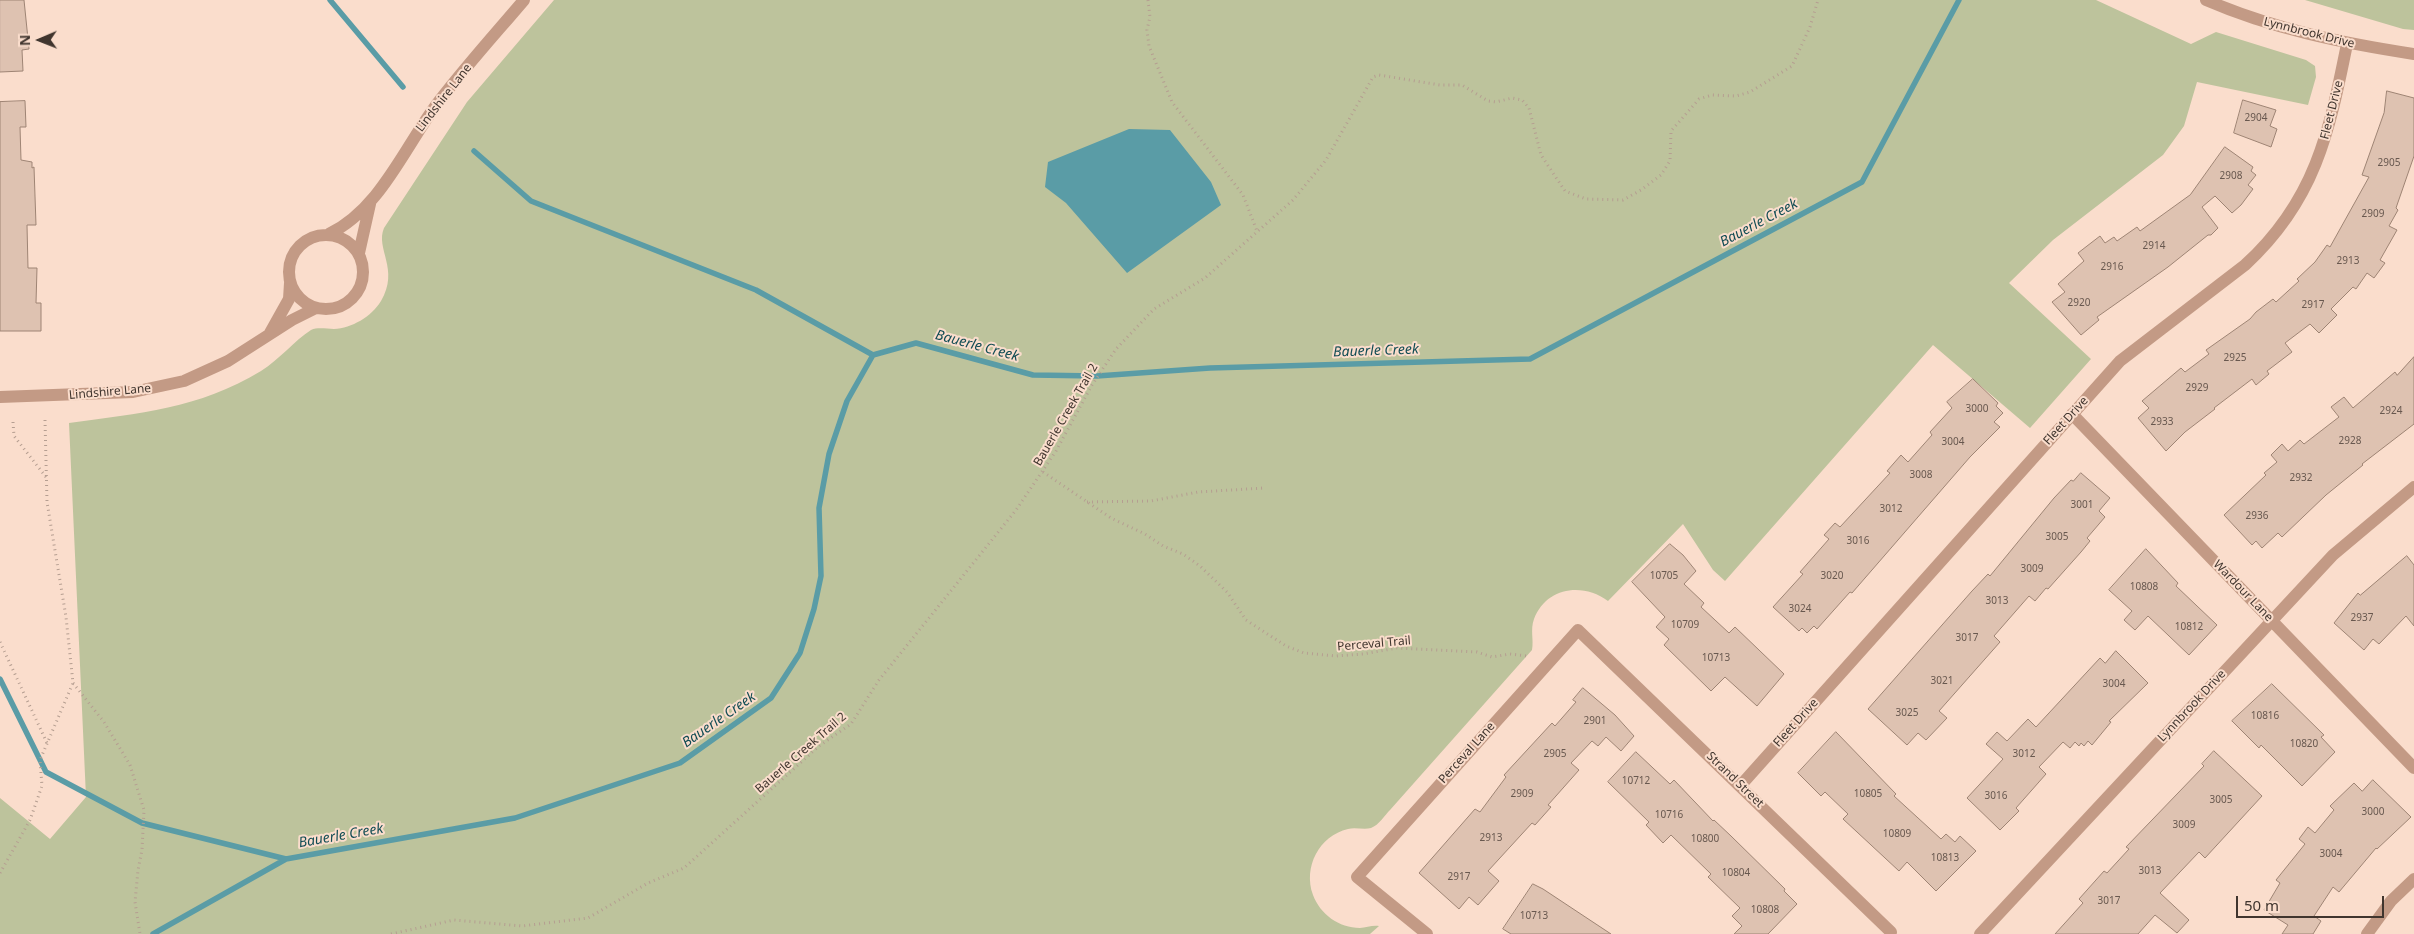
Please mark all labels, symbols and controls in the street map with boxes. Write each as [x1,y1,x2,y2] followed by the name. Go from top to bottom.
[15,15,65,65] north arrow
[2262,15,2356,51] street label: Lynnbrook Drive
[15,34,34,46] text: N
[413,61,475,135] street label: Lindshire Lane
[2318,79,2346,141] street label: Fleet Drive
[2245,112,2267,124] house number: 2904
[2378,157,2400,169] house number: 2905
[2220,170,2242,182] house number: 2908
[1717,195,1801,251] water label: Bauerle Creek
[2362,208,2384,220] house number: 2909
[2143,240,2165,252] house number: 2914
[2337,255,2359,267] house number: 2913
[2101,261,2123,273] house number: 2916
[2068,297,2090,309] house number: 2920
[2302,299,2324,311] house number: 2917
[933,327,1021,365] water label: Bauerle Creek
[1333,341,1419,361] water label: Bauerle Creek
[2224,352,2246,364] house number: 2925
[1031,361,1101,469] street label: Bauerle Creek Trail 2
[68,381,152,403] street label: Lindshire Lane
[2186,382,2208,394] house number: 2929
[2041,394,2091,448] street label: Fleet Drive
[1966,403,1988,415] house number: 3000
[2380,405,2402,417] house number: 2924
[2151,416,2173,428] house number: 2933
[2339,435,2361,447] house number: 2928
[1942,436,1964,448] house number: 3004
[1910,469,1932,481] house number: 3008
[2290,472,2312,484] house number: 2932
[2071,499,2093,511] house number: 3001
[1880,503,1902,515] house number: 3012
[2246,510,2268,522] house number: 2936
[2046,531,2068,543] house number: 3005
[1847,535,1869,547] house number: 3016
[2210,557,2276,625] street label: Wardour Lane
[2021,563,2043,575] house number: 3009
[1650,570,1678,582] house number: 10705
[1821,570,1843,582] house number: 3020
[2130,581,2158,593] house number: 10808
[1986,595,2008,607] house number: 3013
[1789,603,1811,615] house number: 3024
[2351,612,2373,624] house number: 2937
[1671,619,1699,631] house number: 10709
[2175,621,2203,633] house number: 10812
[1956,632,1978,644] house number: 3017
[1337,634,1411,654] street label: Perceval Trail
[1702,652,1730,664] house number: 10713
[2155,667,2229,745] street label: Lynnbrook Drive
[1931,675,1953,687] house number: 3021
[2103,678,2125,690] house number: 3004
[679,689,759,751] water label: Bauerle Creek
[1771,696,1821,750] street label: Fleet Drive
[1896,707,1918,719] house number: 3025
[753,710,849,796] street label: Bauerle Creek Trail 2
[2251,710,2279,722] house number: 10816
[1584,715,1606,727] house number: 2901
[1436,719,1498,787] street label: Perceval Lane
[2290,738,2318,750] house number: 10820
[1544,748,1566,760] house number: 2905
[2013,748,2035,760] house number: 3012
[1703,749,1767,811] street label: Strand Street
[1622,775,1650,787] house number: 10712
[1511,788,1533,800] house number: 2909
[1854,788,1882,800] house number: 10805
[1985,790,2007,802] house number: 3016
[2210,794,2232,806] house number: 3005
[2362,806,2384,818] house number: 3000
[1655,809,1683,821] house number: 10716
[2173,819,2195,831] house number: 3009
[297,820,385,852] water label: Bauerle Creek
[1883,828,1911,840] house number: 10809
[1480,832,1502,844] house number: 2913
[1691,833,1719,845] house number: 10800
[2320,848,2342,860] house number: 3004
[1931,852,1959,864] house number: 10813
[2139,865,2161,877] house number: 3013
[1722,867,1750,879] house number: 10804
[1448,871,1470,883] house number: 2917
[2239,886,2386,918] scale bar
[2098,895,2120,907] house number: 3017
[2244,895,2279,915] text: 50 m
[1751,904,1779,916] house number: 10808
[1520,910,1548,922] house number: 10713

